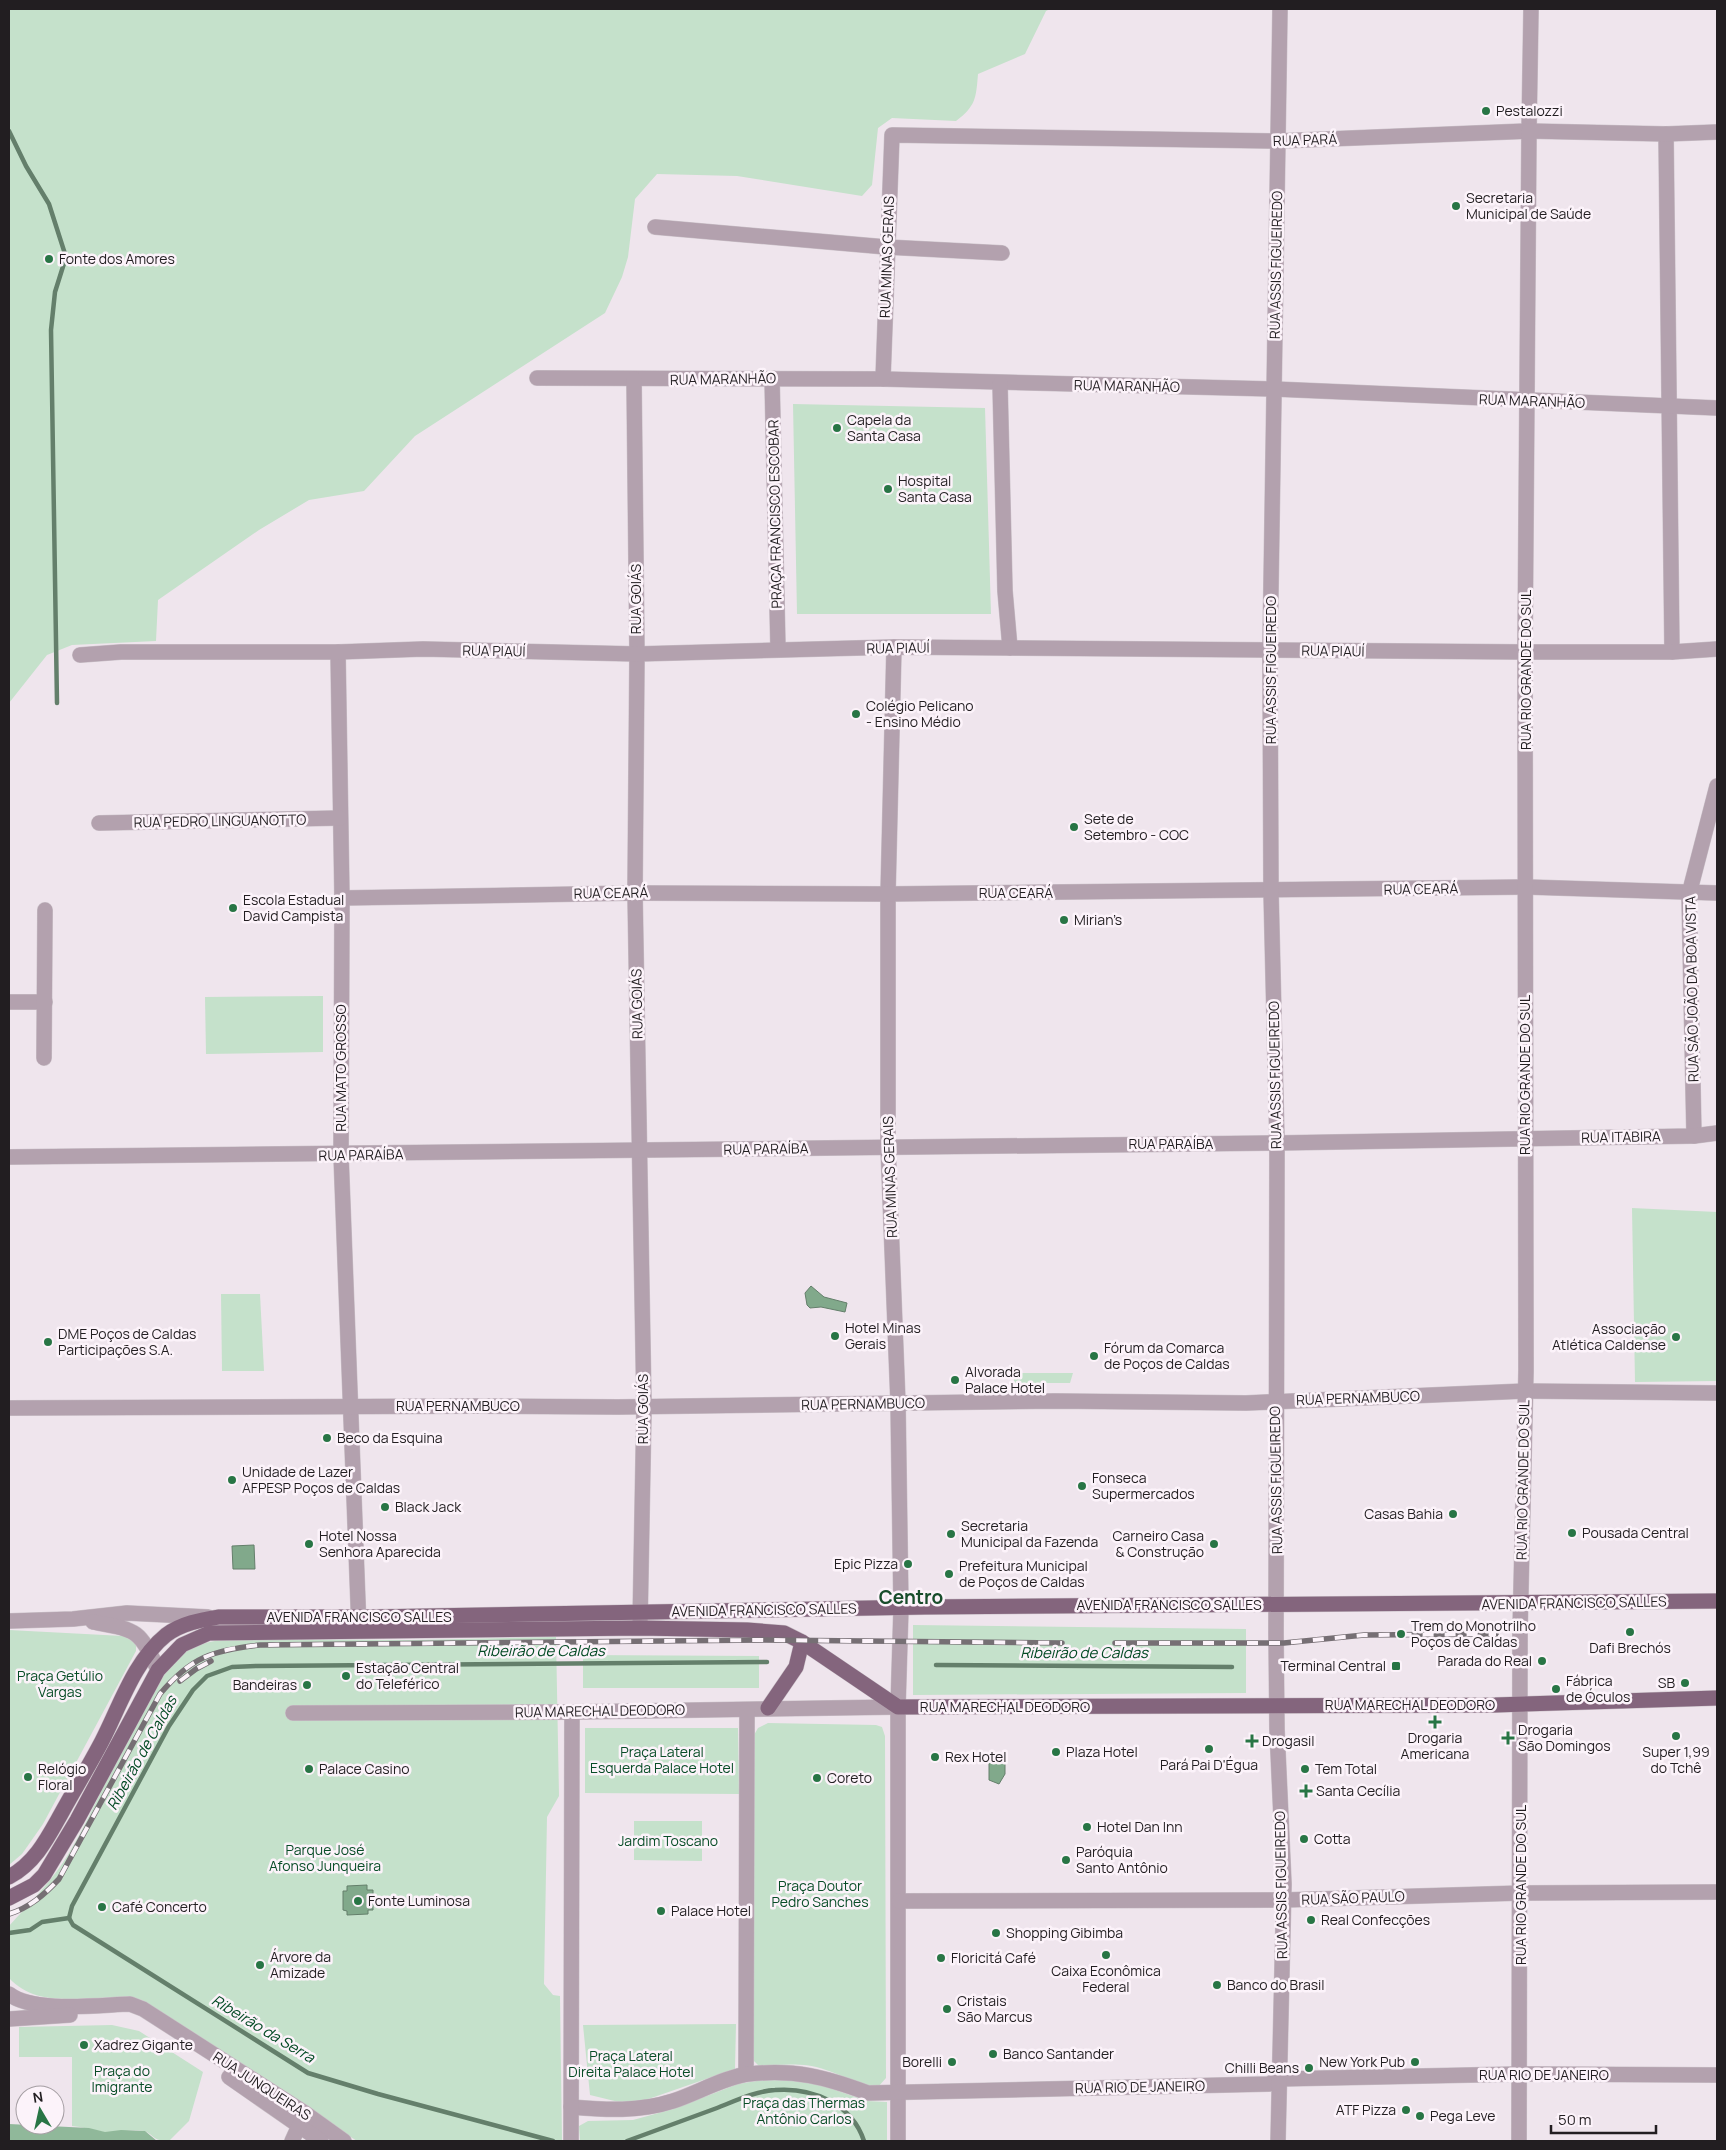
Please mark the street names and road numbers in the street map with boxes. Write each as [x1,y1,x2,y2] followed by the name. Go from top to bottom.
[1273,129,1338,150] street label: RUA PARÁ
[1265,191,1286,339] street label: RUA ASSIS FIGUEIREDO
[875,195,898,318] street label: RUA MINAS GERAIS
[670,368,776,389] street label: RUA MARANHÃO
[1074,375,1180,396] street label: RUA MARANHÃO
[1479,389,1585,412] street label: RUA MARANHÃO
[763,419,786,609] street label: PRAÇA FRANCISCO ESCOBAR
[626,563,645,634] street label: RUA GOIÁS
[1516,590,1535,750] street label: RUA RIO GRANDE DO SUL
[1261,596,1280,744] street label: RUA ASSIS FIGUEIREDO
[866,637,930,658] street label: RUA PIAUÍ
[462,640,526,661] street label: RUA PIAUÍ
[1301,640,1365,661] street label: RUA PIAUÍ
[133,809,307,832] street label: RUA PEDRO LINGUANOTTO
[1384,878,1459,899] street label: RUA CEARÁ
[574,882,649,903] street label: RUA CEARÁ
[979,883,1053,902] street label: RUA CEARÁ
[1680,896,1703,1082] street label: RUA SÃO JOÃO DA BOA VISTA
[626,968,647,1039] street label: RUA GOIÁS
[1515,995,1534,1155] street label: RUA RIO GRANDE DO SUL
[1264,1001,1285,1149] street label: RUA ASSIS FIGUEIREDO
[331,1004,350,1132] street label: RUA MATO GROSSO
[878,1115,901,1238] street label: RUA MINAS GERAIS
[1581,1126,1661,1147] street label: RUA ITABIRA
[1129,1134,1214,1153] street label: RUA PARAÍBA
[723,1138,809,1159] street label: RUA PARAÍBA
[318,1144,404,1165] street label: RUA PARAÍBA
[633,1373,652,1444] street label: RUA GOIÁS
[1296,1386,1420,1409] street label: RUA PERNAMBUCO
[801,1393,925,1414] street label: RUA PERNAMBUCO
[396,1396,520,1415] street label: RUA PERNAMBUCO
[1512,1400,1533,1560] street label: RUA RIO GRANDE DO SUL
[1265,1406,1286,1554] street label: RUA ASSIS FIGUEIREDO
[1481,1591,1667,1614] street label: AVENIDA FRANCISCO SALLES
[1076,1595,1262,1614] street label: AVENIDA FRANCISCO SALLES
[671,1598,857,1621] street label: AVENIDA FRANCISCO SALLES
[266,1607,452,1626] street label: AVENIDA FRANCISCO SALLES
[1325,1695,1495,1714] street label: RUA MARECHAL DEODORO
[920,1697,1090,1716] street label: RUA MARECHAL DEODORO
[515,1700,685,1721] street label: RUA MARECHAL DEODORO
[1511,1805,1530,1965] street label: RUA RIO GRANDE DO SUL
[1270,1811,1291,1959] street label: RUA ASSIS FIGUEIREDO
[1301,1886,1405,1909] street label: RUA SÃO PAULO
[210,2047,315,2125] street label: RUA JUNQUEIRAS
[1479,2065,1609,2084] street label: RUA RIO DE JANEIRO
[1075,2076,1205,2097] street label: RUA RIO DE JANEIRO

